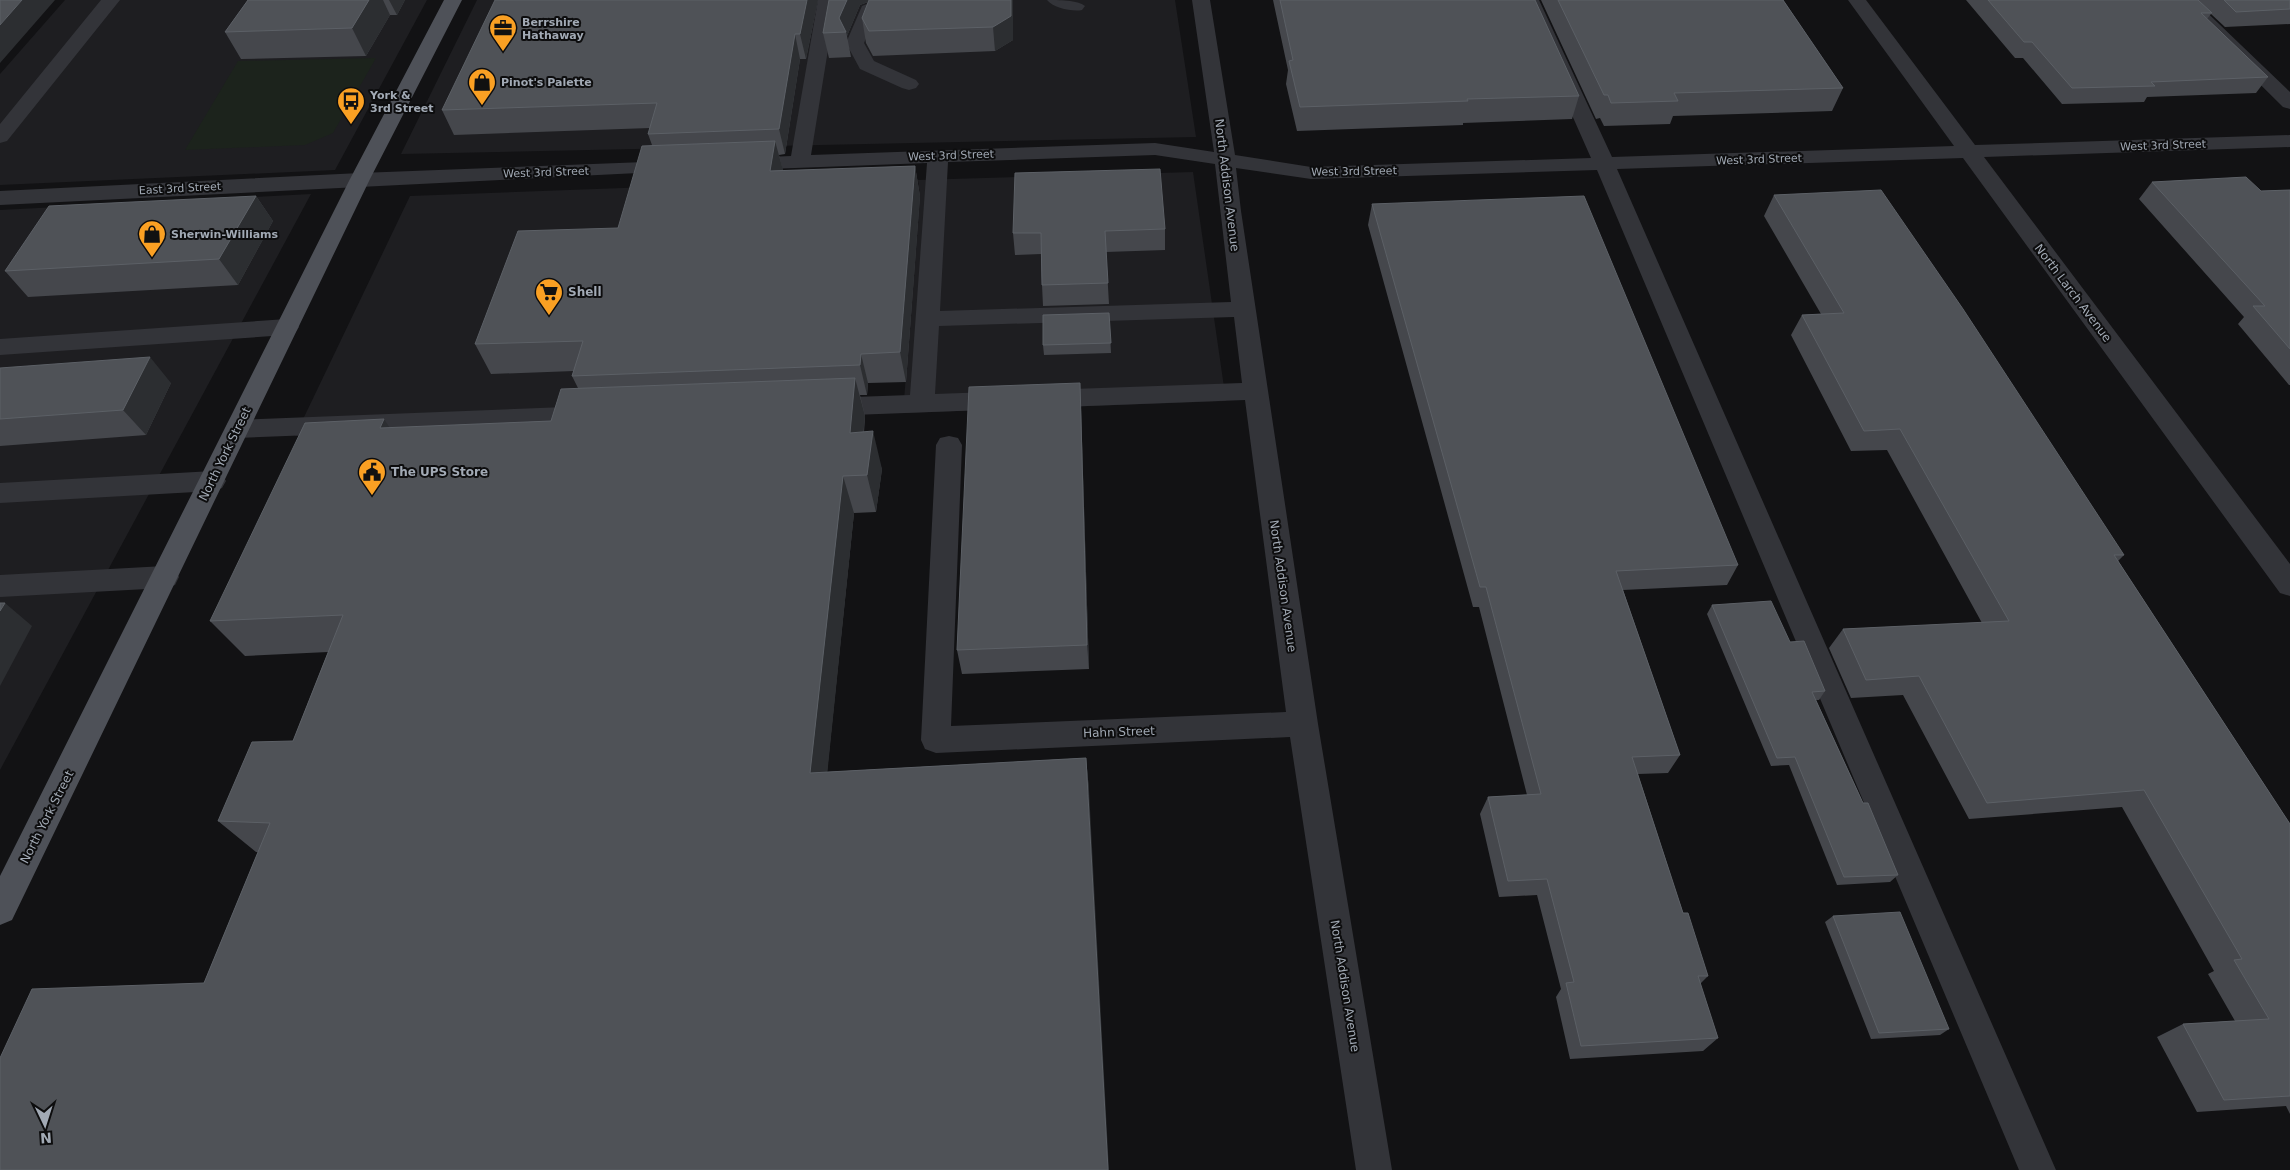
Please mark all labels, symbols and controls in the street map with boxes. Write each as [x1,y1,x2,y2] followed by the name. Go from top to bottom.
[488,13,518,52] office icon: Berrshire Hathaway
[522,16,584,42] place label: Berrshire Hathaway
[467,67,497,106] shop icon: Pinot's Palette
[501,76,592,89] place label: Pinot's Palette
[336,86,366,125] bus stop icon: York & 3rd Street
[369,89,434,115] place label: York & 3rd Street
[1212,118,1242,252] street label: North Addison Avenue
[2120,137,2207,153] street label: West 3rd Street
[908,147,995,163] street label: West 3rd Street
[1716,151,1803,167] street label: West 3rd Street
[503,164,590,180] street label: West 3rd Street
[1311,164,1398,179] street label: West 3rd Street
[139,180,222,197] street label: East 3rd Street
[137,219,167,258] shop icon: Sherwin-Williams
[171,228,279,241] place label: Sherwin-Williams
[2032,241,2114,345] street label: North Larch Avenue
[534,277,564,316] supermarket icon: Shell
[568,285,602,299] place label: Shell
[196,405,254,503] street label: North York Street
[357,457,387,496] public building icon: The UPS Store
[391,465,488,479] place label: The UPS Store
[1267,519,1299,653] street label: North Addison Avenue
[1083,724,1155,740] street label: Hahn Street
[17,768,77,866] street label: North York Street
[1328,919,1362,1053] street label: North Addison Avenue
[20,1100,70,1150] north arrow
[40,1130,52,1146] text: N

